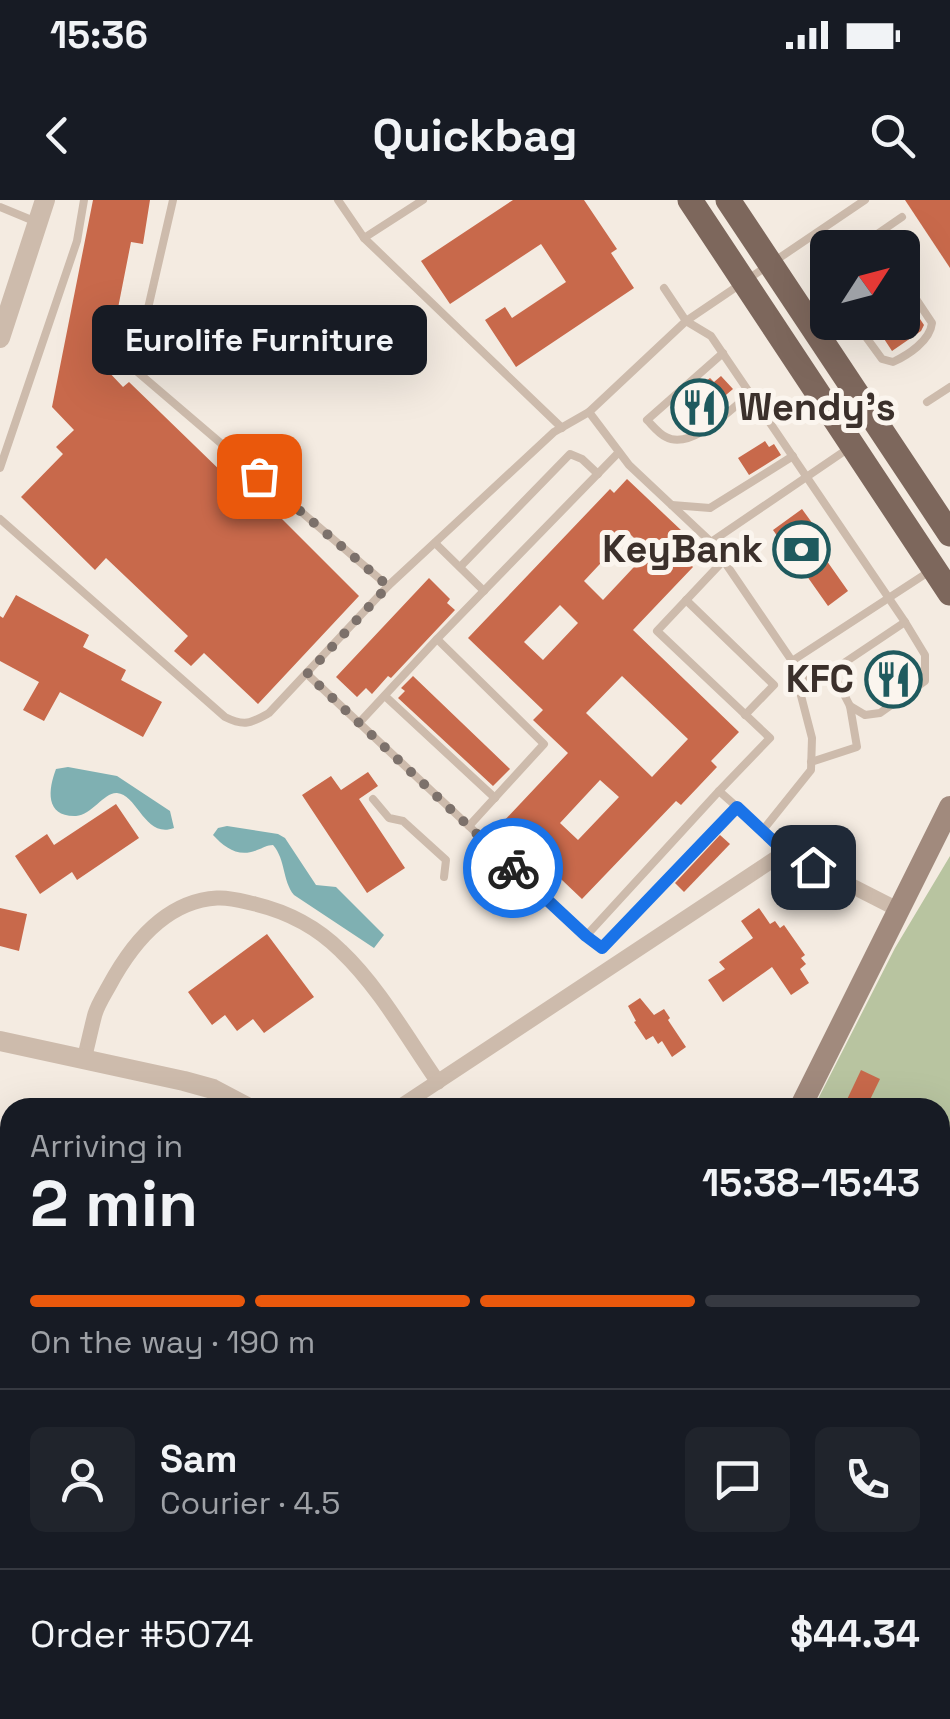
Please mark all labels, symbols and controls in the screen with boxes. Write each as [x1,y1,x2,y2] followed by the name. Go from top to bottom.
[50,11,148,59] text: 15:36
[373,107,577,164] text: Quickbag
[30,108,85,163] icon: back
[865,108,920,163] icon: search
[810,230,920,340] north arrow
[810,230,920,340] map controls
[91,306,426,376] callout: Eurolife Furniture
[125,320,394,360] text: Eurolife Furniture
[669,377,729,437] restaurant icon: Wendy's
[738,383,896,431] place label: Wendy's
[217,434,302,519] pin
[232,449,287,504] icon: bag
[772,519,832,579] bank icon: KeyBank
[602,525,763,573] place label: KeyBank
[863,649,923,709] restaurant icon: KFC
[786,655,854,703] place label: KFC
[463,818,563,918] courier
[771,825,856,910] pin
[786,840,841,895] icon: home
[486,841,541,896] icon: bike
[30,1126,183,1166] text: Arriving in
[702,1159,920,1207] text: 15:38–15:43
[30,1162,198,1245] text: 2 min
[30,1322,315,1362] text: On the way · 190 m
[30,1427,135,1532] button: person
[685,1427,790,1532] button: chat
[815,1427,920,1532] button: phone
[160,1435,237,1483] text: Sam
[160,1483,341,1523] text: Courier · 4.5
[30,1610,253,1658] text: Order #5074
[790,1610,920,1658] text: $44.34

